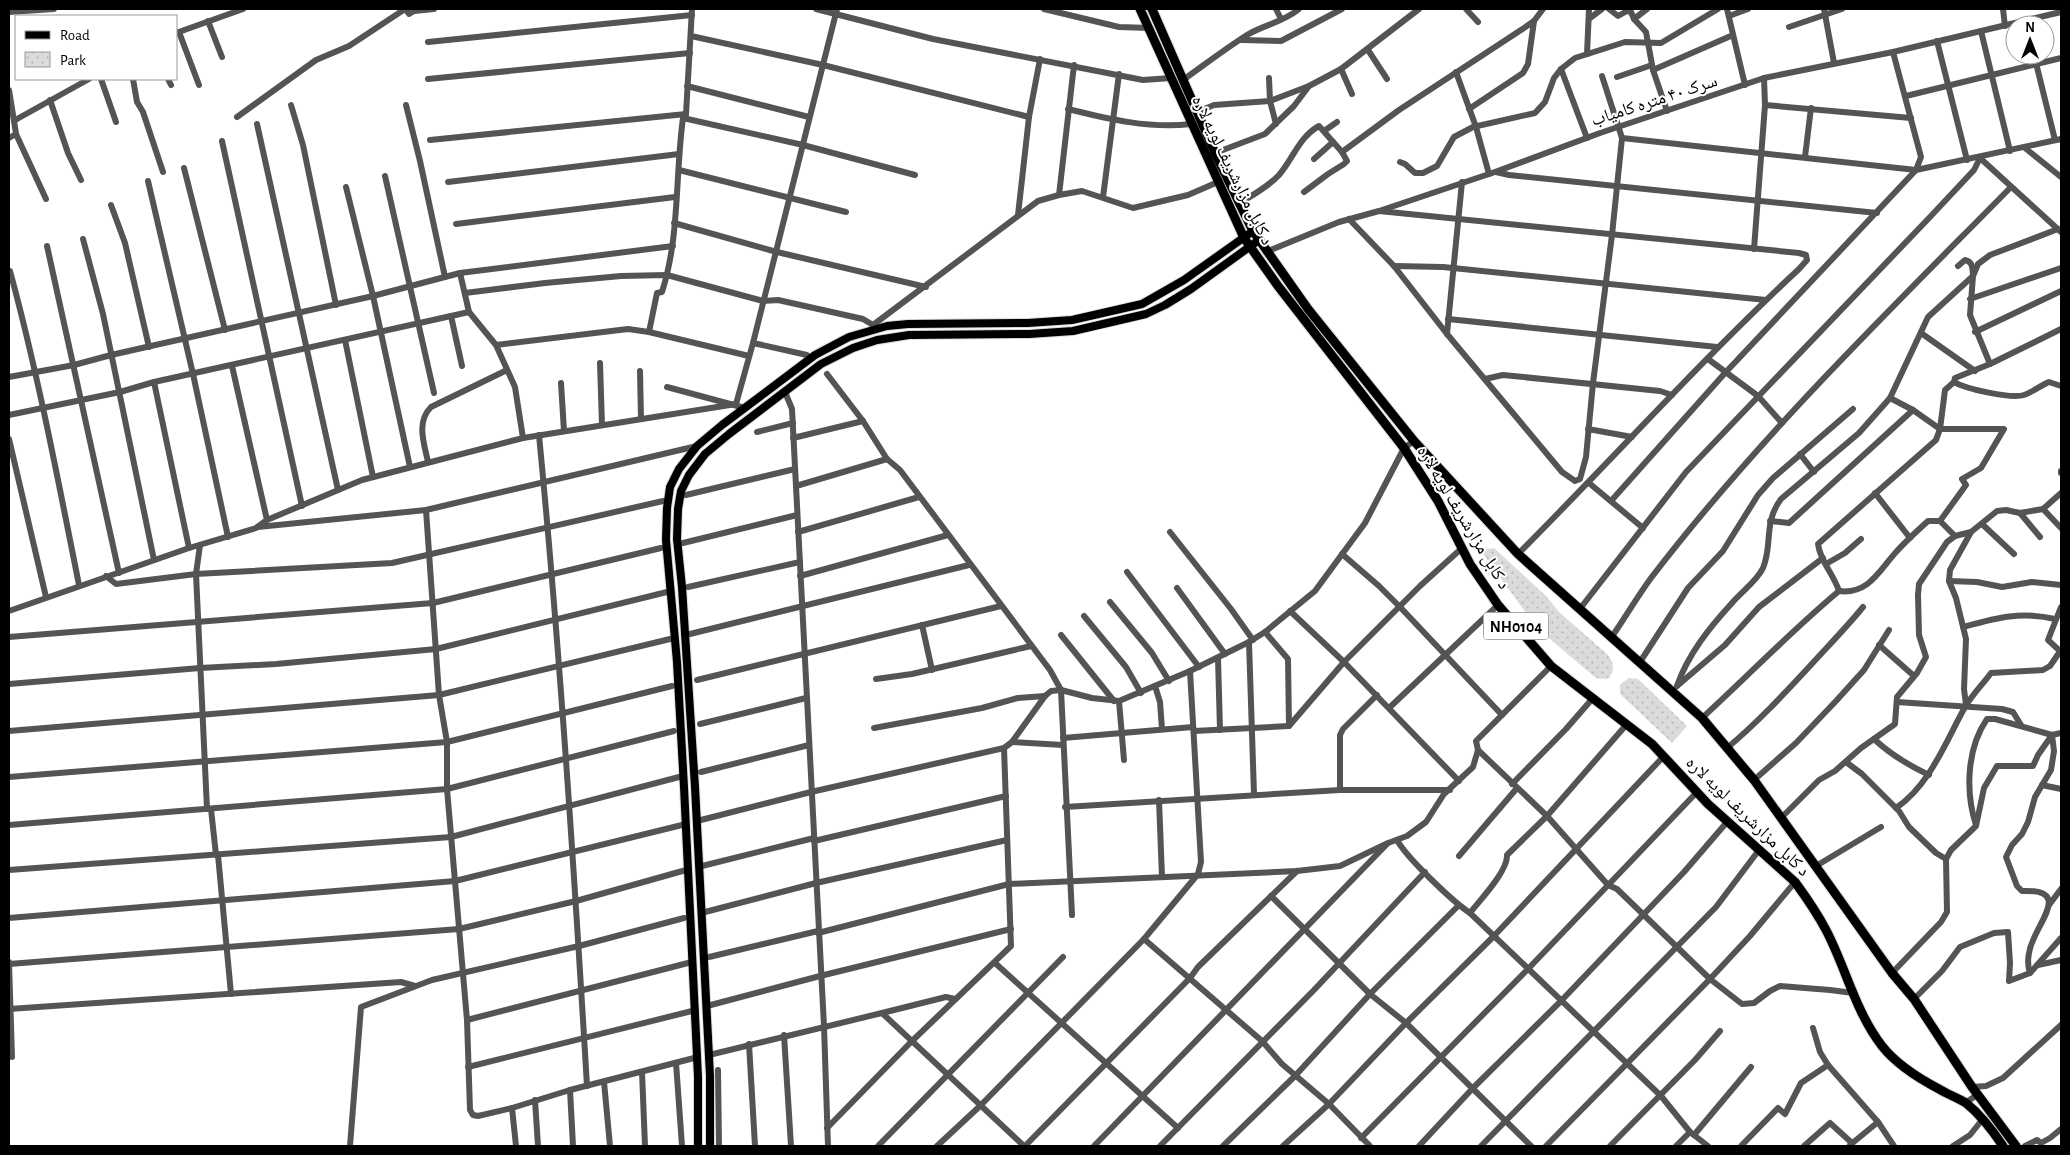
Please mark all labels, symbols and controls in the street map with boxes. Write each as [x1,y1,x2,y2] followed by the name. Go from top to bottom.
[15,15,178,80] legend
[2005,15,2055,65] north arrow
[2025,21,2035,35] text: N
[60,28,90,43] text: Road
[60,53,86,68] text: Park
[1589,72,1720,130] street label: سرک ۴۰ متره کامیاب
[1187,93,1276,248] street label: د کابل مزارشریف لویه لاره
[1412,443,1513,593] street label: د کابل مزارشریف لویه لاره
[1484,612,1548,640] road number: NH0104
[1681,753,1812,881] street label: د کابل مزارشریف لویه لاره

